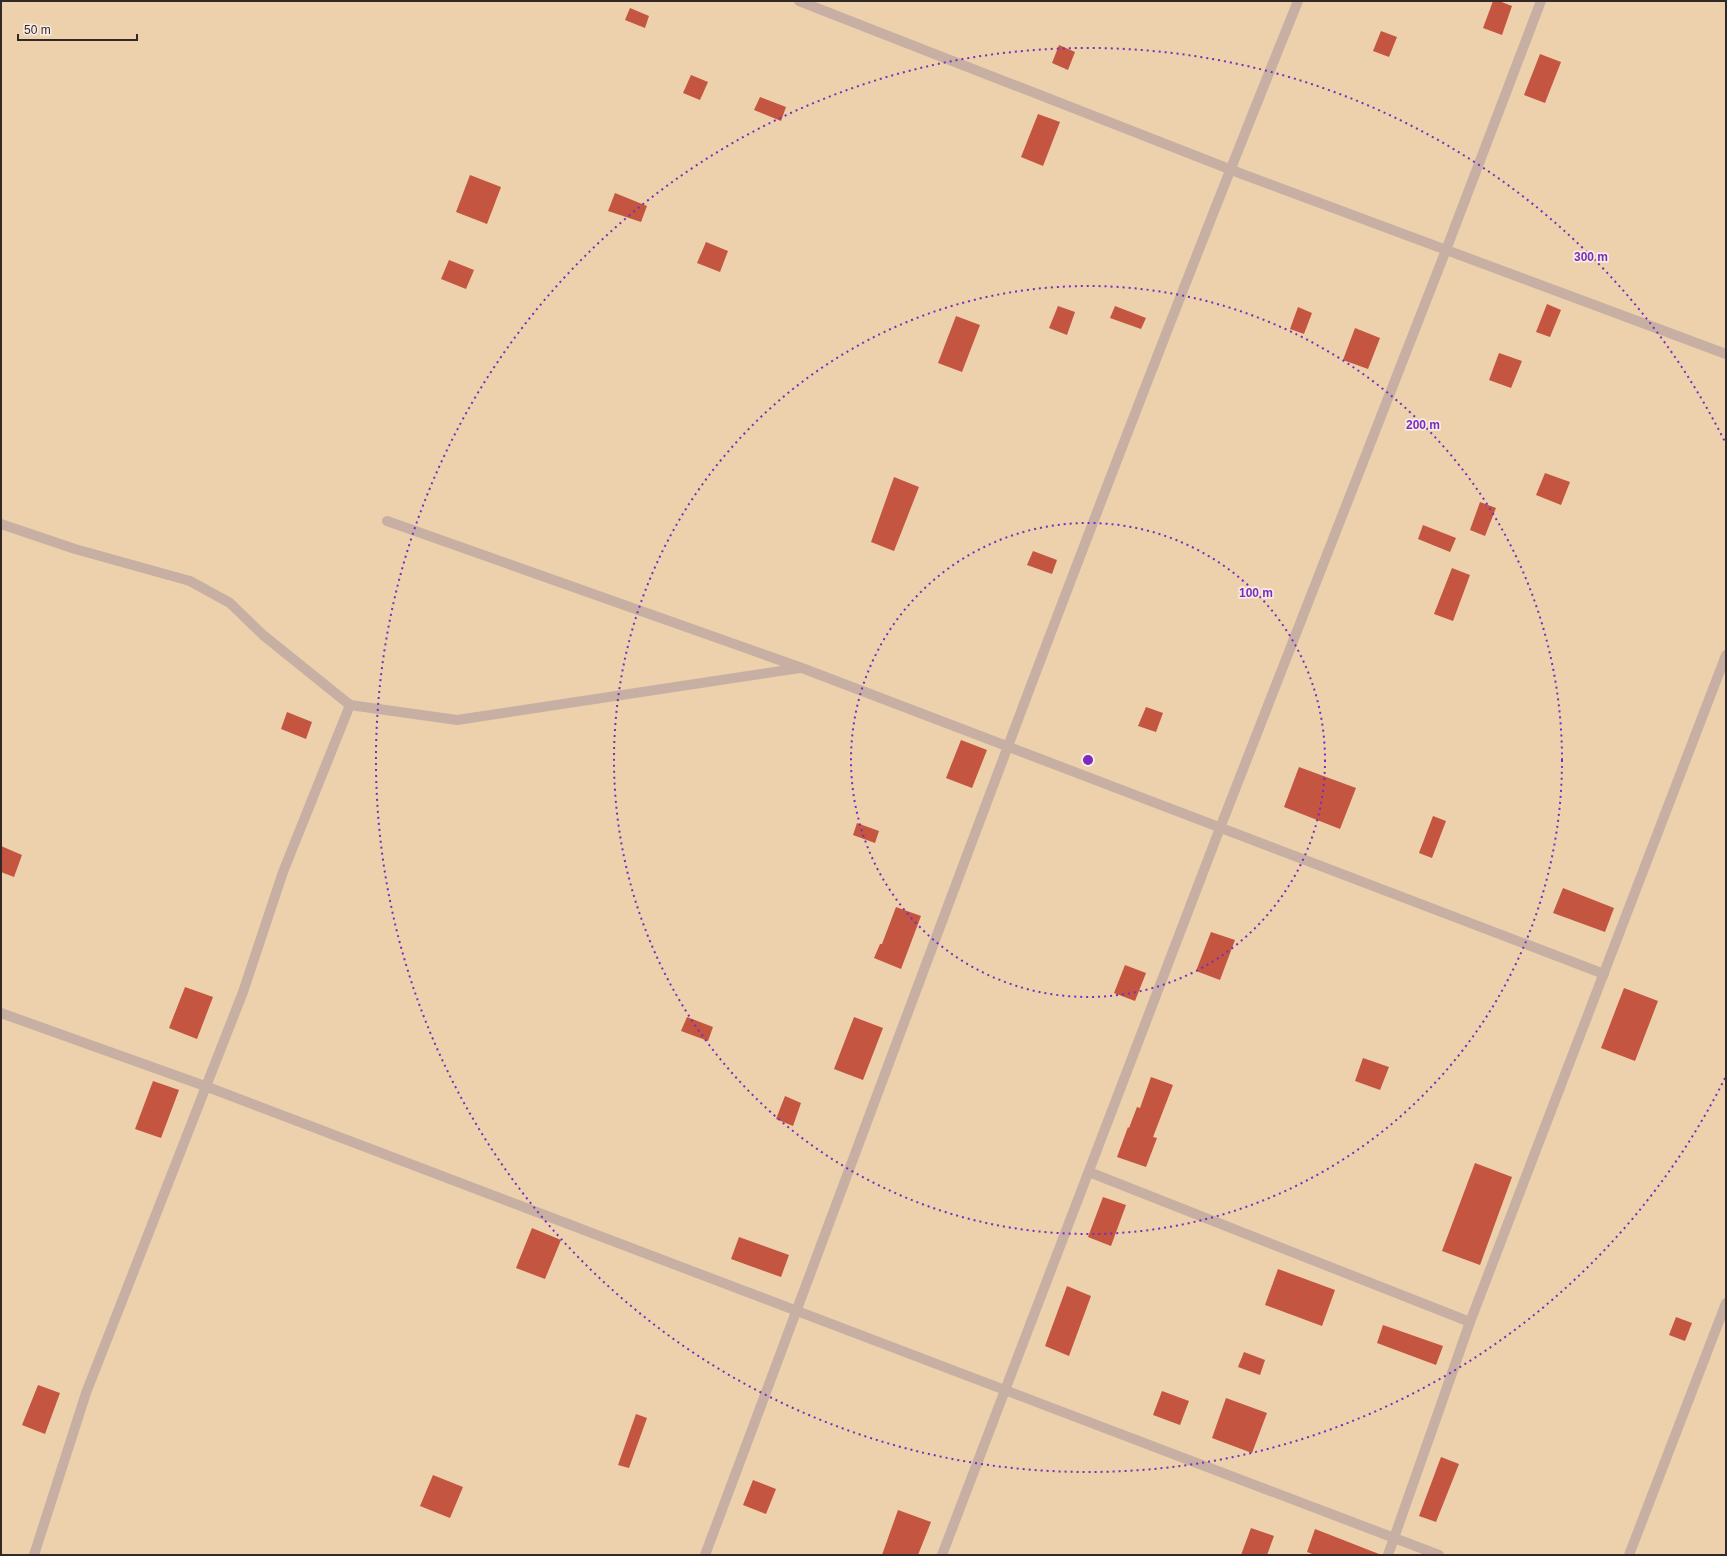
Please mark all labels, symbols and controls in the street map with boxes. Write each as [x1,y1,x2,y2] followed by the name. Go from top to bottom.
[18,16,137,42] scale bar
[24,23,51,37] text: 50 m
[1574,250,1608,264] text: 300 m
[1406,418,1440,432] text: 200 m
[1239,586,1273,600] text: 100 m
[1081,753,1095,767] centre of rings

